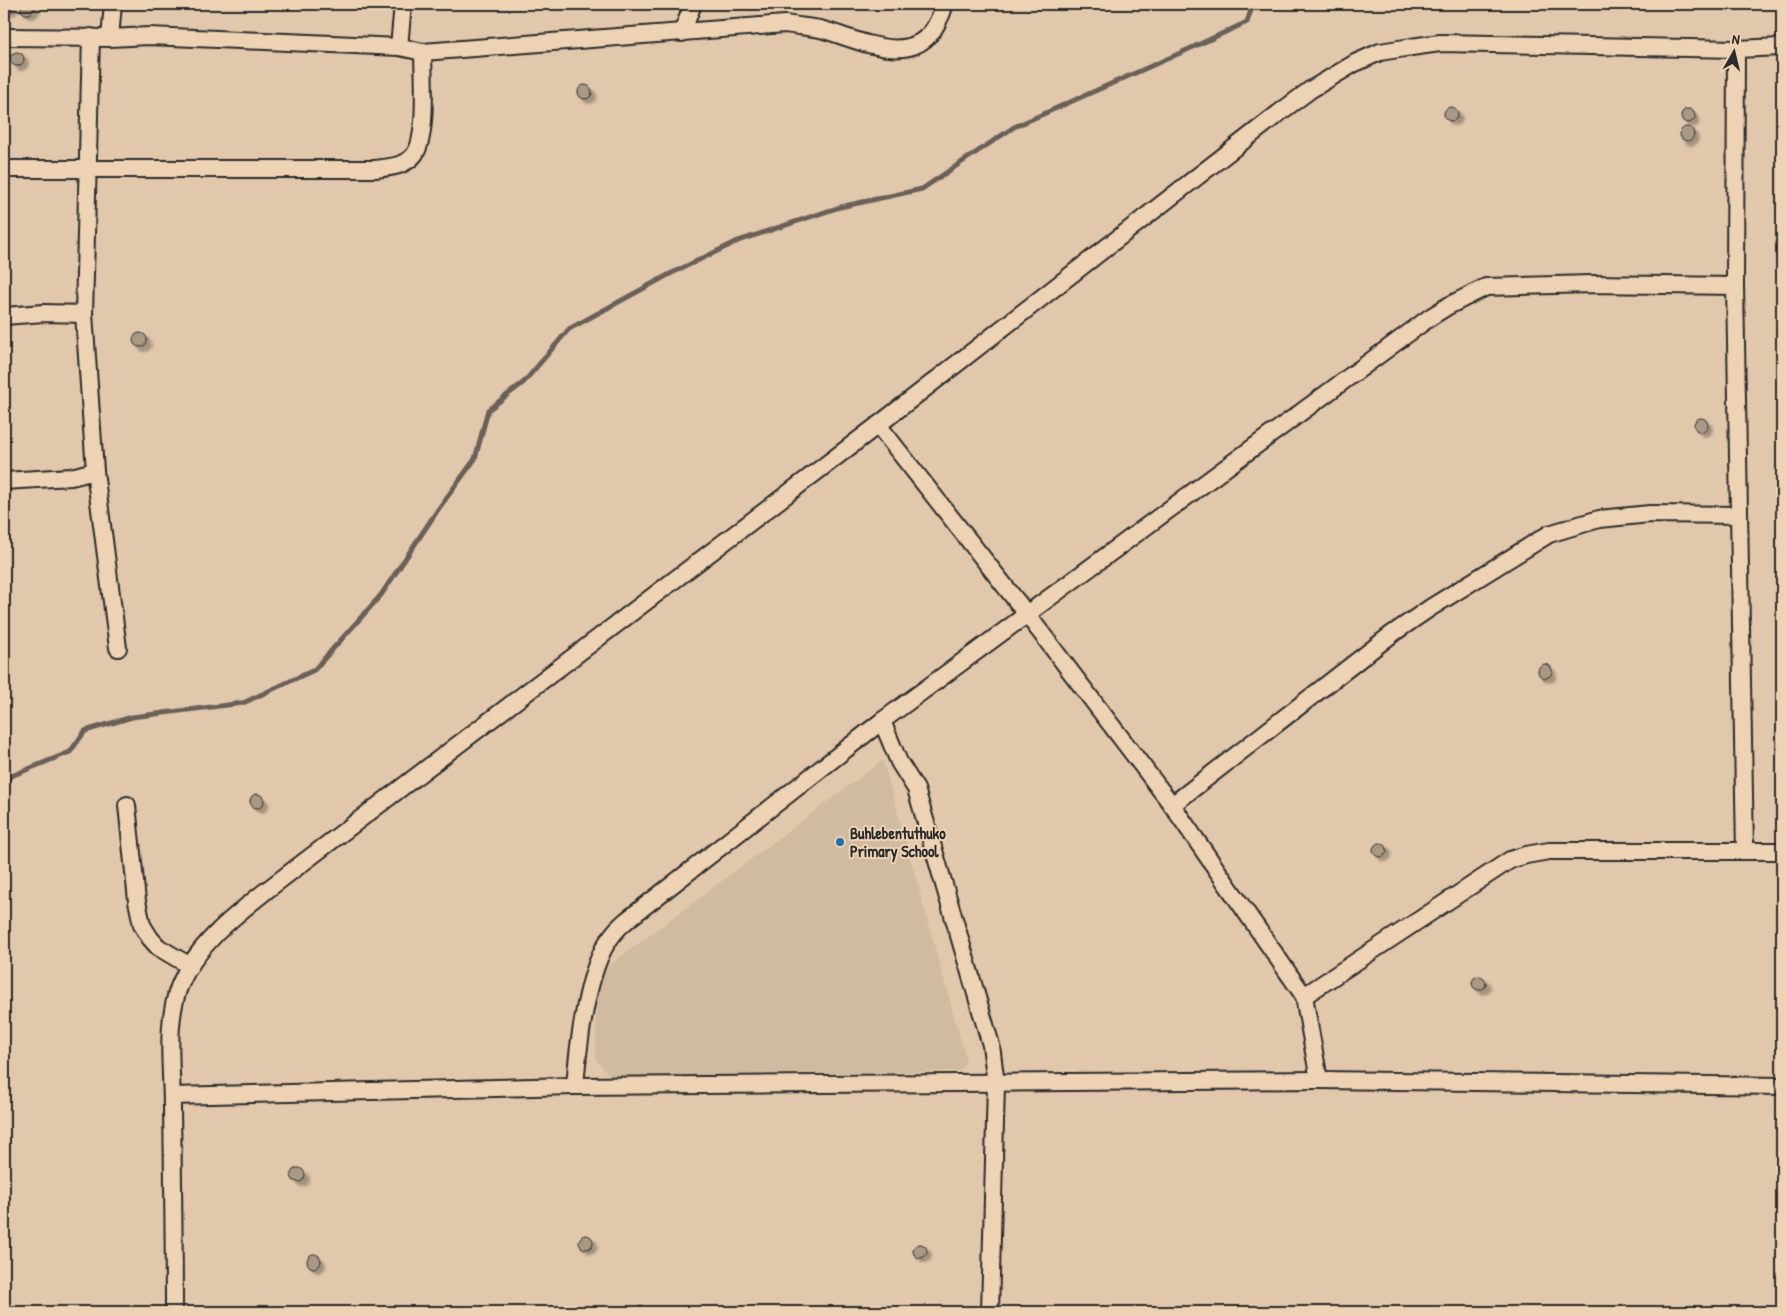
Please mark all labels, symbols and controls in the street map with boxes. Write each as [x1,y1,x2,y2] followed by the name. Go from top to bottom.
[1708,28,1758,78] north arrow
[1731,29,1741,49] text: N
[850,822,946,863] place label: Buhlebentuthuko Primary School
[834,836,846,848] marker: Buhlebentuthuko Primary School

